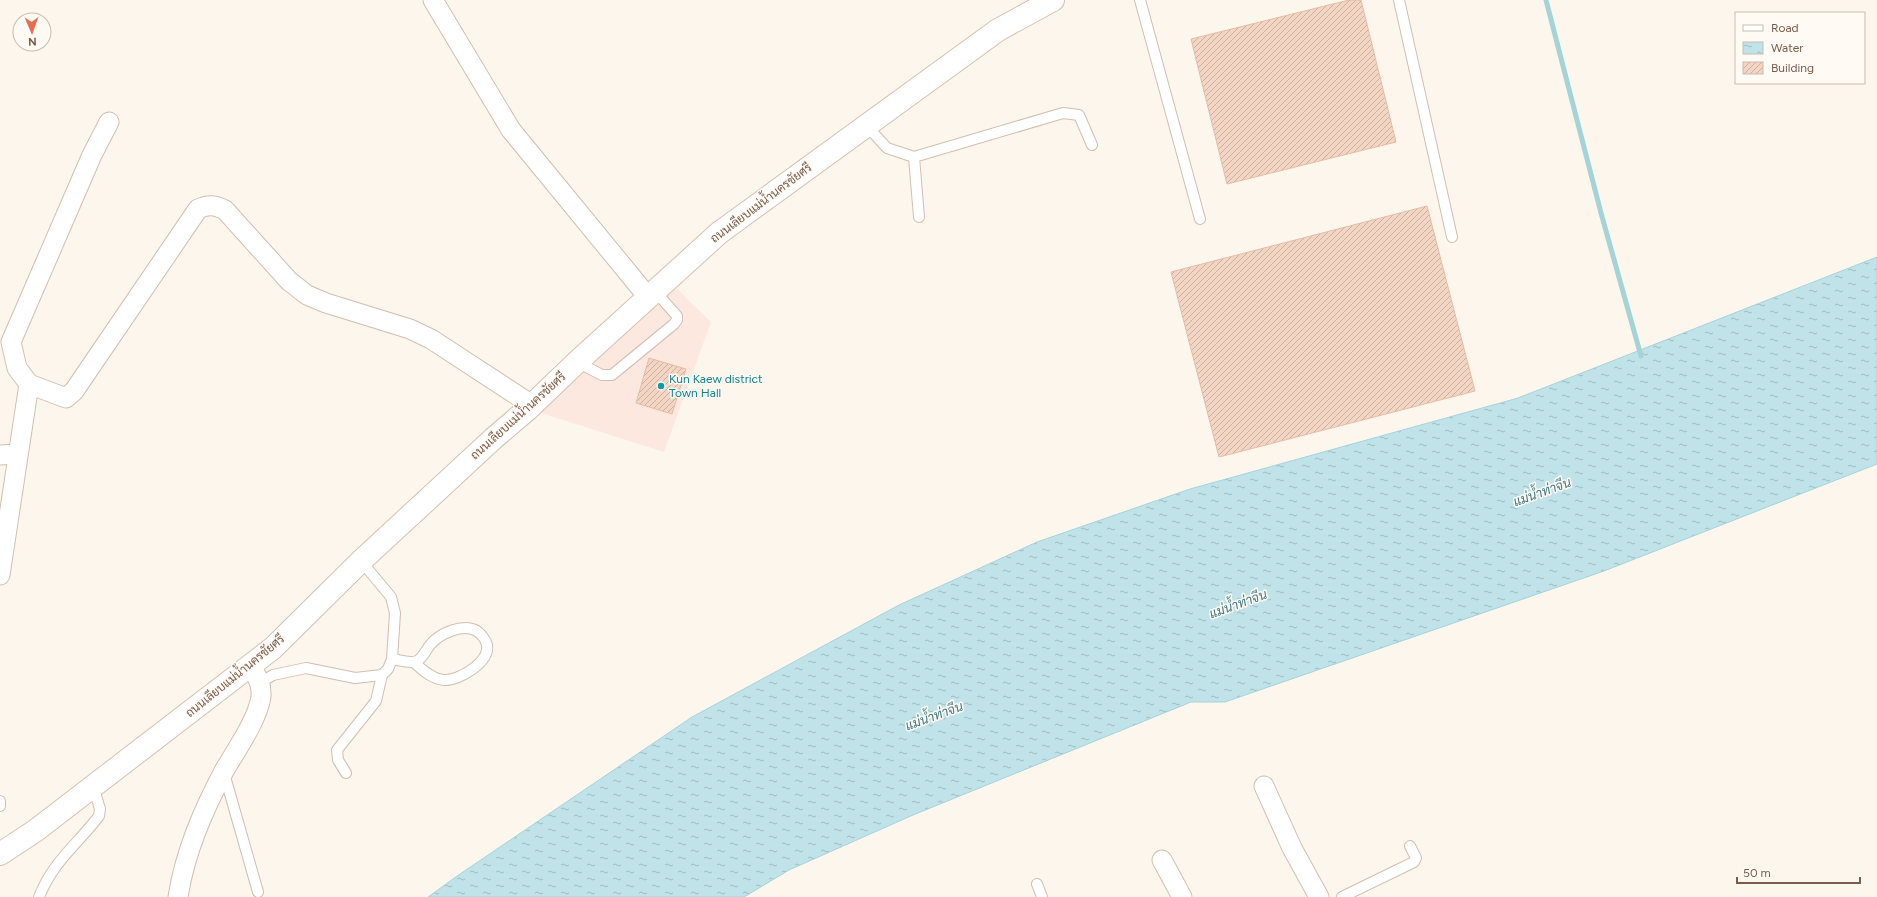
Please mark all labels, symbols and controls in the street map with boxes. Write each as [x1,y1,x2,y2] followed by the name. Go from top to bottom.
[12,12,52,52] north arrow
[1735,12,1865,84] legend
[1771,21,1799,35] text: Road
[28,35,37,48] text: N
[1771,41,1803,55] text: Water
[1771,61,1814,75] text: Building
[705,157,815,246] street label: ถนนเลียบแม่น้ำนครชัยศรี
[465,366,569,462] street label: ถนนเลียบแม่น้ำนครชัยศรี
[669,372,763,400] place label: Kun Kaew district Town Hall
[656,381,666,391] marker: Kun Kaew district Town Hall
[1509,470,1574,509] water label: แม่น้ำท่าจีน
[1205,582,1270,621] water label: แม่น้ำท่าจีน
[180,629,287,720] street label: ถนนเลียบแม่น้ำนครชัยศรี
[901,694,966,733] water label: แม่น้ำท่าจีน
[1737,859,1860,885] scale bar
[1743,866,1771,880] text: 50 m

